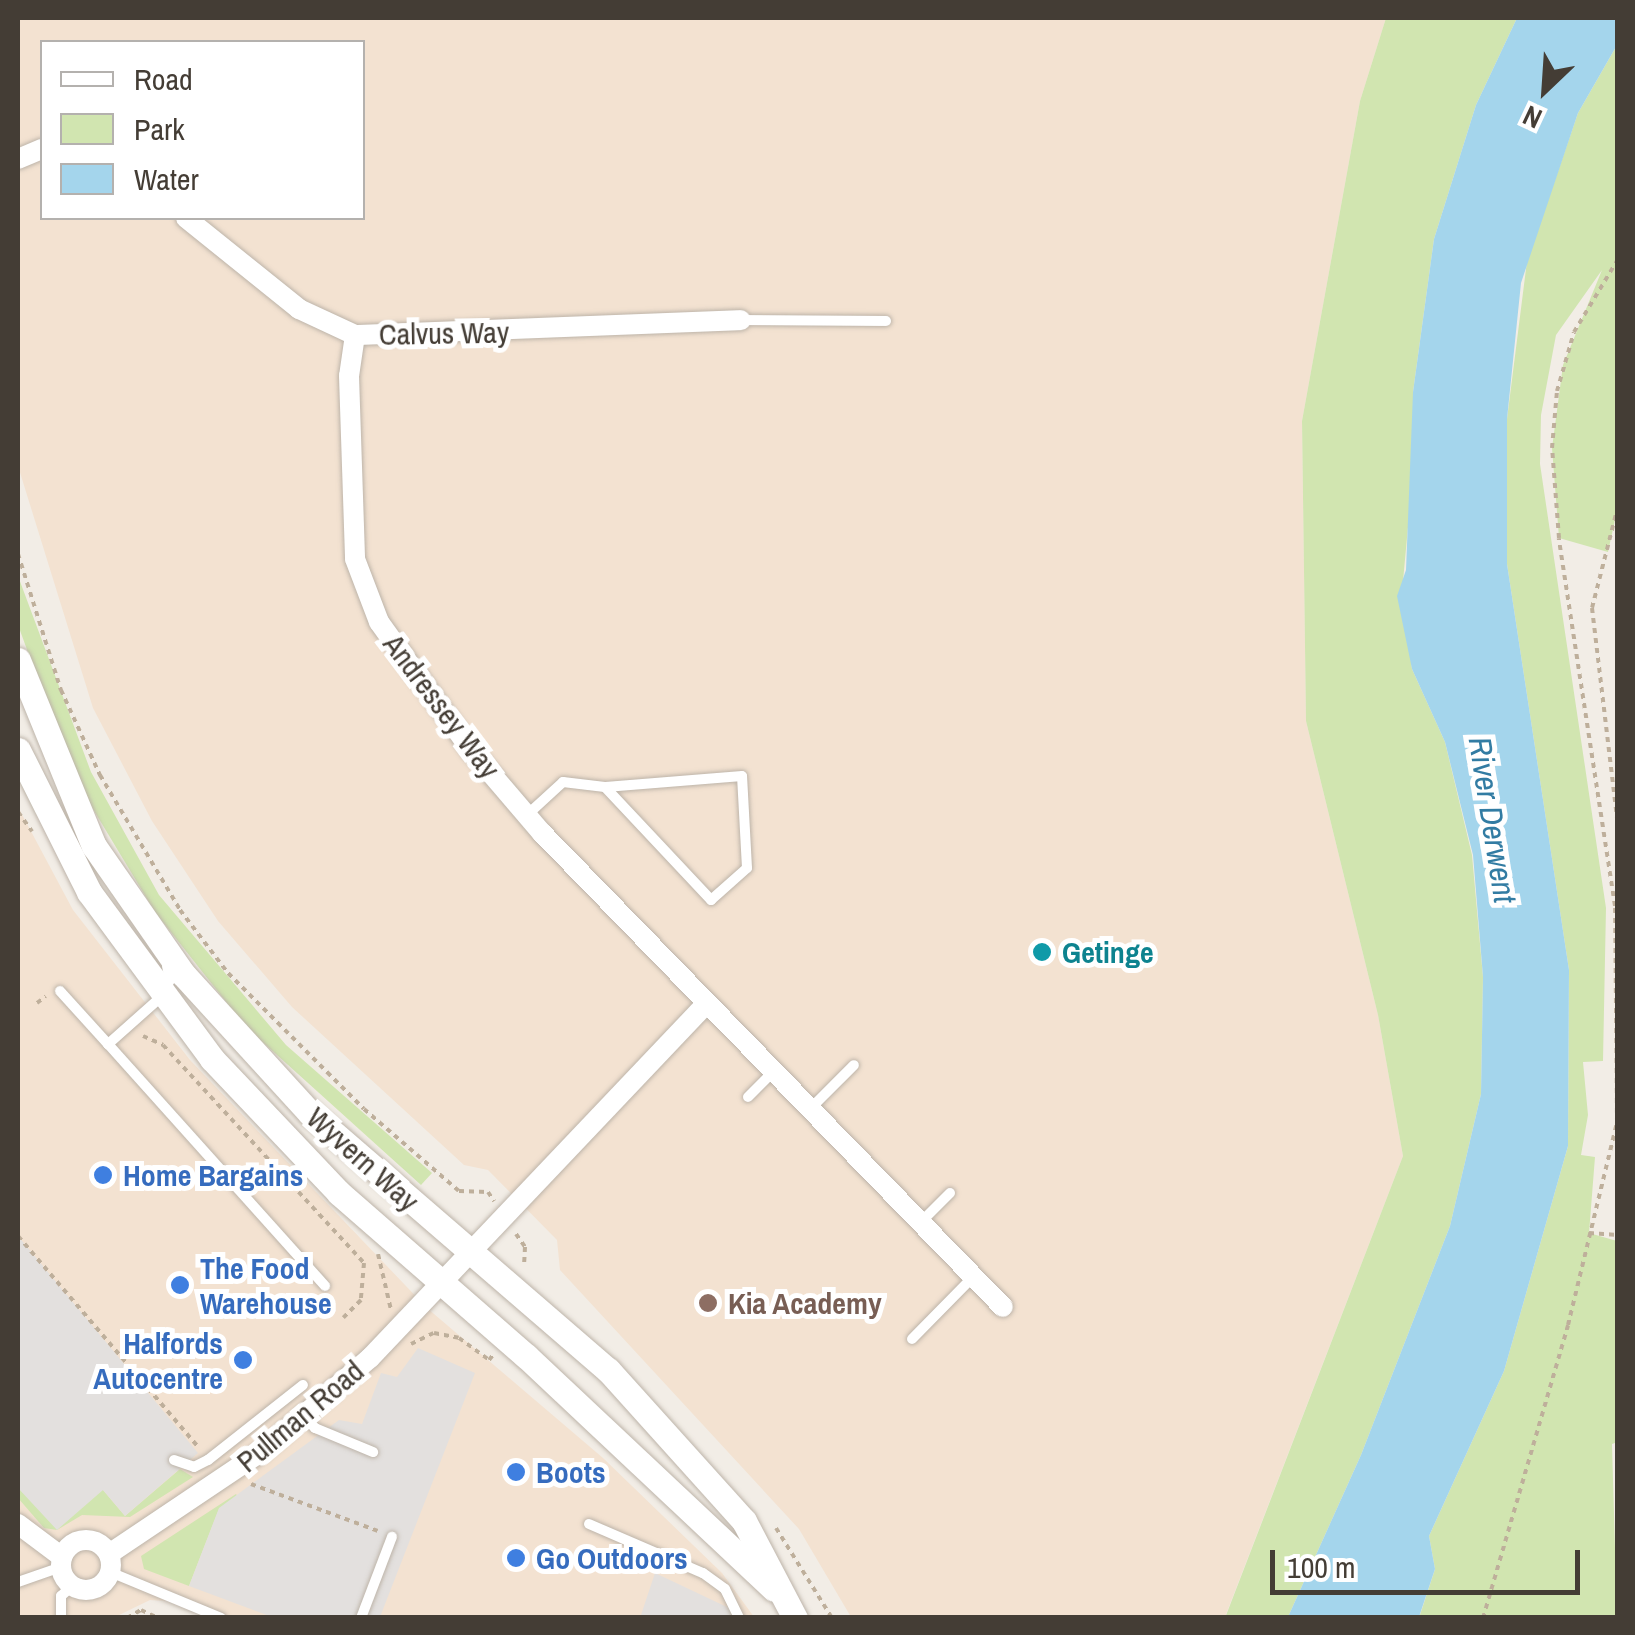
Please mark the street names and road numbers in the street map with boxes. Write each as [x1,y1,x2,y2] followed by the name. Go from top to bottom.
[379,314,509,352] street label: Calvus Way
[376,627,508,785] street label: Andressey Way
[300,1099,426,1219] street label: Wyvern Way
[229,1353,371,1479] street label: Pullman Road

